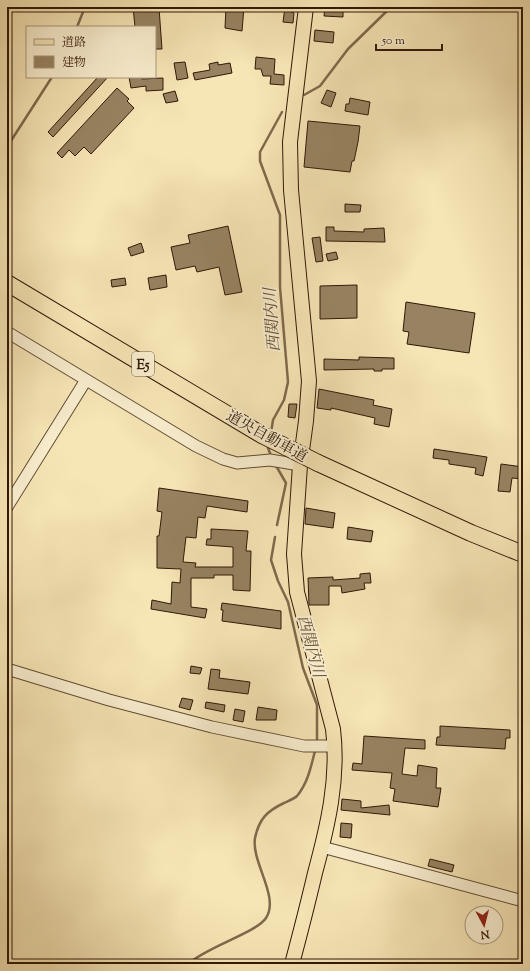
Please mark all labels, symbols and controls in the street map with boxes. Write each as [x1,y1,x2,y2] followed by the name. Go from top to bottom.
[26,26,156,78] legend
[376,26,442,52] scale bar
[381,32,405,50] text: 50 m
[62,34,86,52] text: 道路
[62,54,86,72] text: 建物
[260,285,287,353] water label: 西関内川
[132,352,154,376] road number: E5
[222,406,311,468] street label: 道央自動車道
[290,613,329,682] water label: 西関内川
[464,905,504,945] north arrow
[480,925,491,942] text: N

